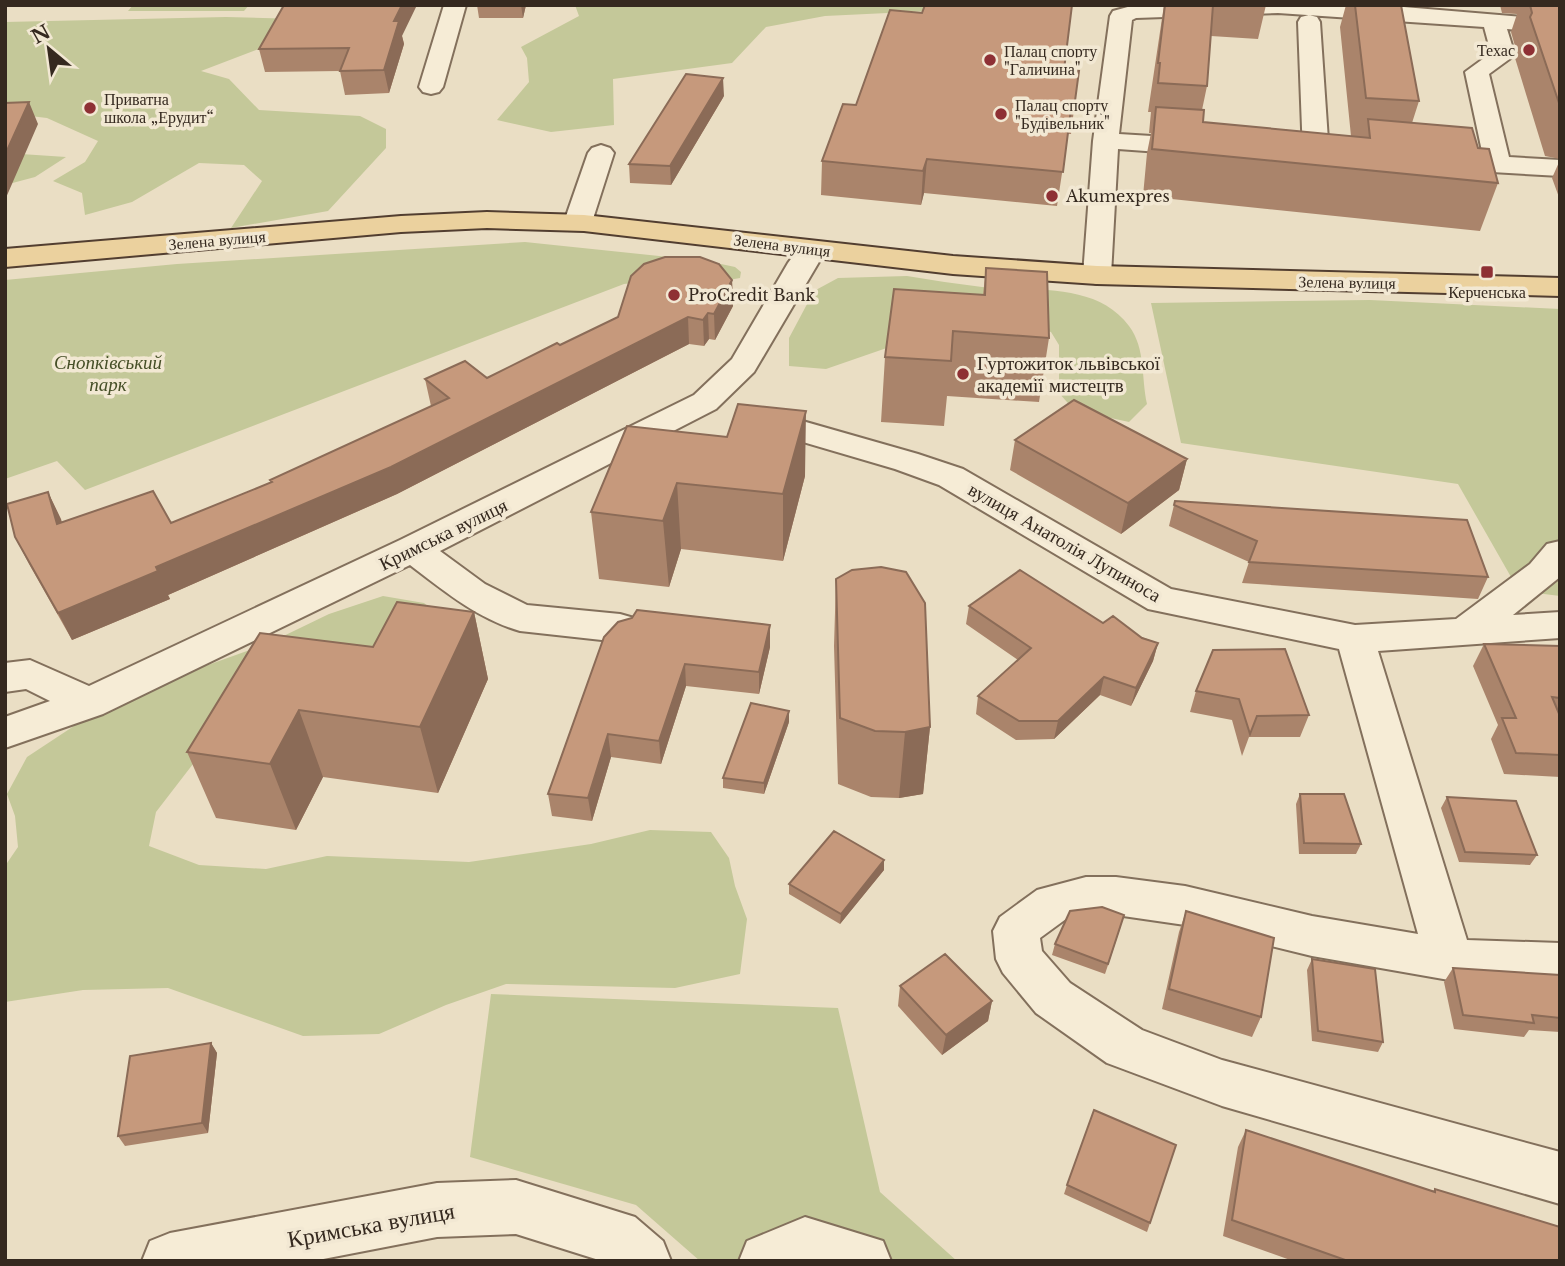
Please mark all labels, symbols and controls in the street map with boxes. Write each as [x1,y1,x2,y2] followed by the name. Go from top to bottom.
[14,14,84,84] north arrow
[28,20,55,49] text: N
[1477,40,1515,60] place label: Техас
[1004,41,1097,79] place label: Палац спорту "Галичина"
[1521,42,1537,58] marker: Техас
[982,52,998,68] marker: Палац спорту "Галичина"
[104,89,214,127] place label: Приватна школа „Ерудит“
[1015,95,1110,133] place label: Палац спорту "Будівельник"
[82,100,98,116] marker: Приватна школа „Ерудит“
[993,106,1009,122] marker: Палац спорту "Будівельник"
[1065,186,1170,206] place label: Akumexpres
[1044,188,1060,204] marker: Akumexpres
[168,226,267,254] street label: Зелена вулиця
[733,229,832,261] street label: Зелена вулиця
[1479,264,1495,280] marker: Керченська
[1298,271,1396,293] street label: Зелена вулиця
[1448,282,1526,302] place label: Керченська
[688,285,815,305] place label: ProCredit Bank
[666,287,682,303] marker: ProCredit Bank
[54,351,163,396] park label: Снопківський парк
[977,352,1161,397] place label: Гуртожиток львівської академії мистецтв
[955,366,971,382] marker: Гуртожиток львівської академії мистецтв
[964,478,1166,607] street label: вулиця Анатолія Лупиноса
[375,493,511,575] street label: Кримська вулиця
[285,1196,457,1253] street label: Кримська вулиця

